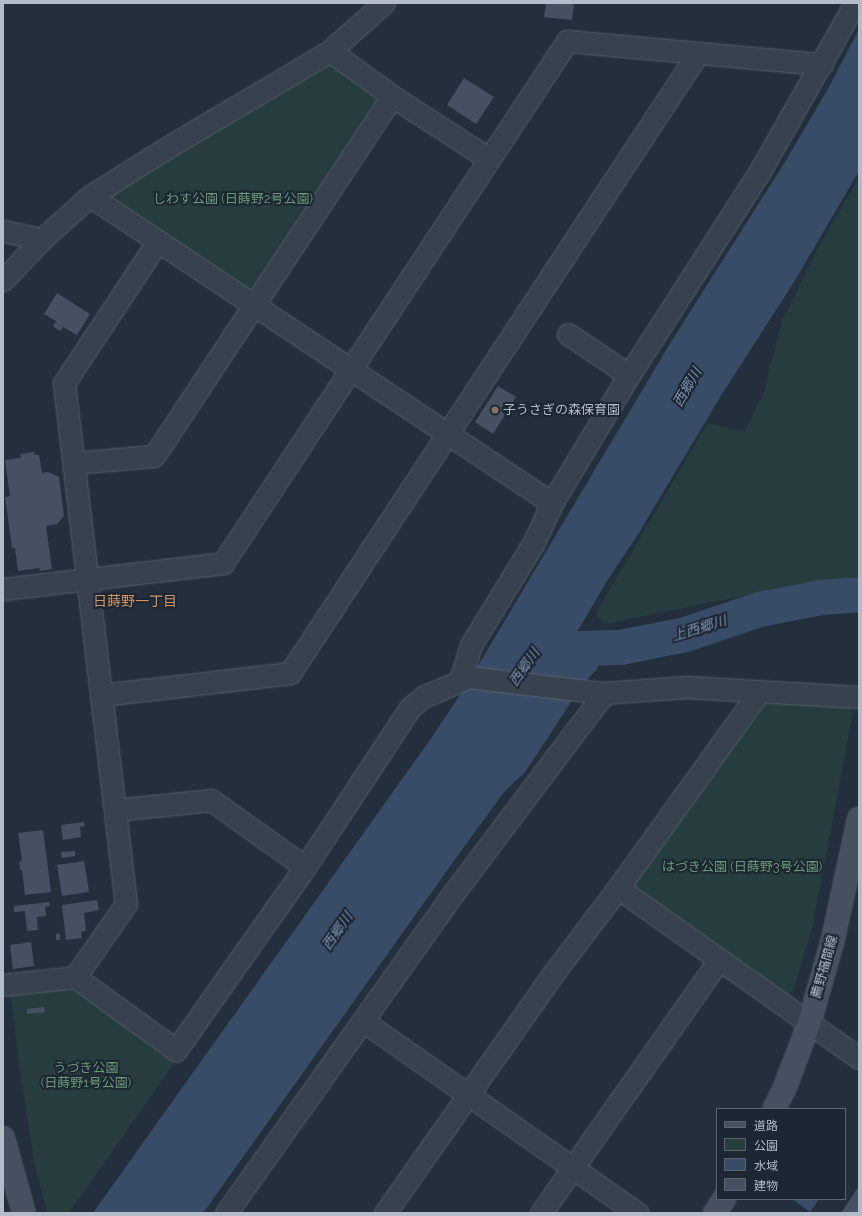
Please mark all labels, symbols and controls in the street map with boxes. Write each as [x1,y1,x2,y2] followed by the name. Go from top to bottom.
[153,191,313,207] park label: しわす公園 (日蒔野2号公園)
[669,365,705,409] water label: 西郷川
[503,402,620,418] place label: 子うさぎの森保育園
[490,405,500,415] marker: 子うさぎの森保育園
[93,593,177,609] district label: 日蒔野一丁目
[670,612,728,644] water label: 上西郷川
[505,645,543,689] water label: 西郷川
[662,859,822,875] park label: はづき公園 (日蒔野3号公園)
[318,909,356,953] water label: 西郷川
[809,934,841,1000] street label: 薦野福間線
[41,1061,131,1092] park label: うづき公園 (日蒔野1号公園)
[716,1108,846,1200] legend
[754,1119,778,1133] text: 道路
[754,1139,778,1153] text: 公園
[754,1159,778,1173] text: 水域
[754,1179,778,1193] text: 建物

